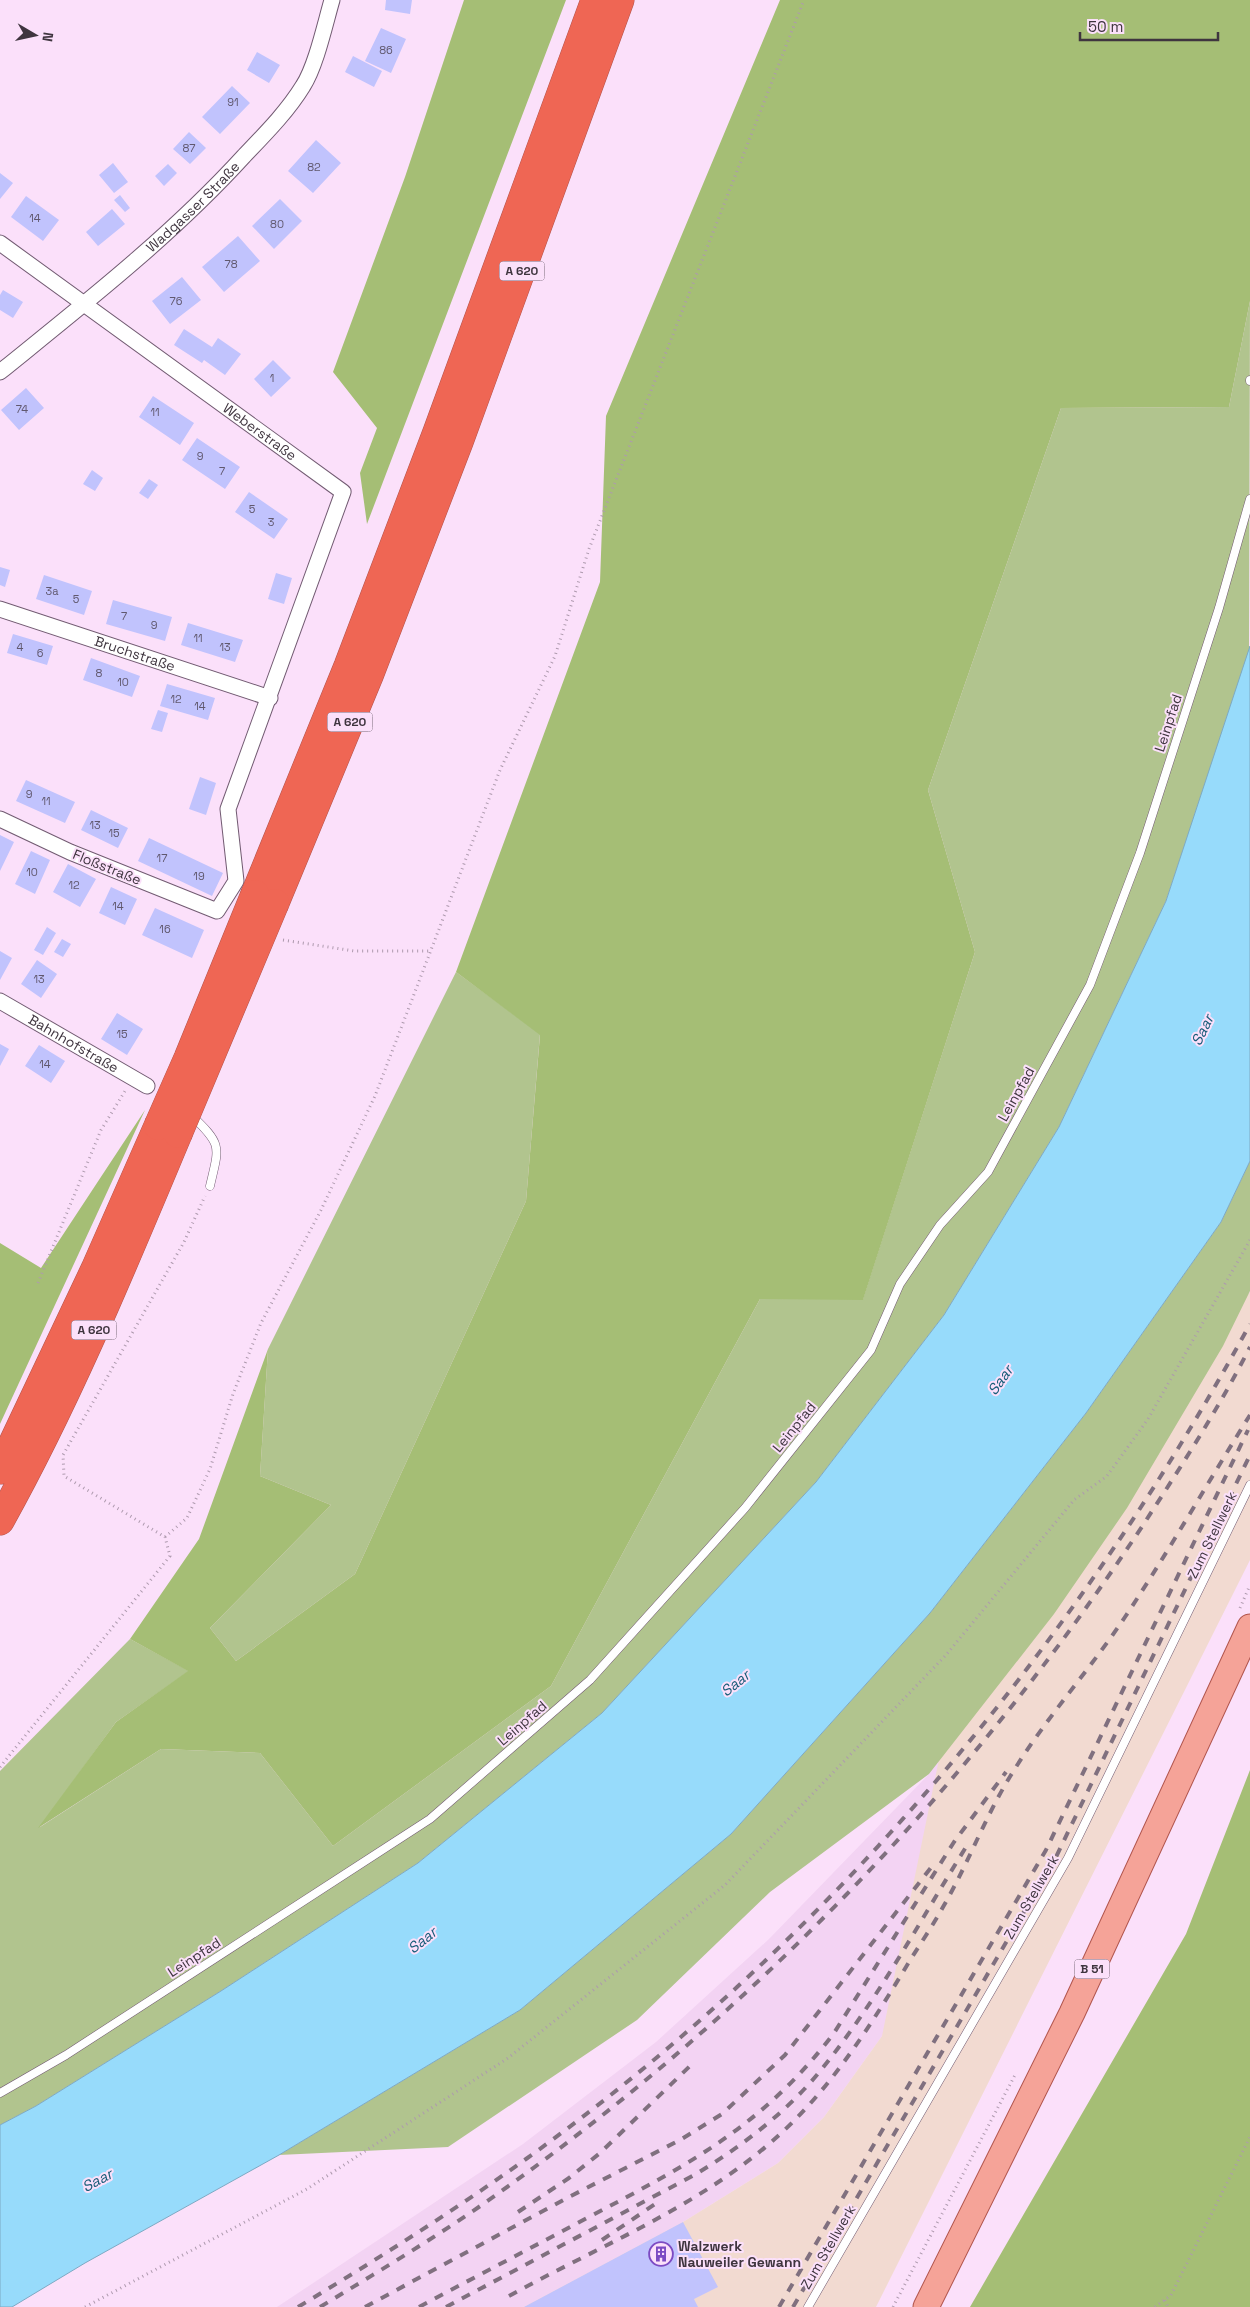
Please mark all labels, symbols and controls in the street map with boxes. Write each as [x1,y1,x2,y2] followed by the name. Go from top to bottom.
[10,10,60,60] north arrow
[1080,10,1218,42] scale bar
[1088,17,1123,36] text: 50 m
[38,31,57,43] text: N
[379,43,393,57] house number: 86
[227,95,239,109] house number: 91
[183,141,195,155] house number: 87
[142,158,243,256] street label: Wadgasser Straße
[307,160,321,174] house number: 82
[29,211,41,225] house number: 14
[270,217,284,231] house number: 80
[224,257,238,271] house number: 78
[500,262,544,280] road number: A 620
[170,294,183,308] house number: 76
[270,371,274,385] house number: 1
[219,399,300,464] street label: Weberstraße
[16,402,28,416] house number: 74
[150,405,160,419] house number: 11
[197,449,204,463] house number: 9
[219,464,225,478] house number: 7
[249,502,256,516] house number: 5
[268,515,275,529] house number: 3
[46,584,59,598] house number: 3a
[73,592,80,606] house number: 5
[121,609,127,623] house number: 7
[151,618,158,632] house number: 9
[193,631,203,645] house number: 11
[92,632,178,675] street label: Bruchstraße
[17,640,24,654] house number: 4
[219,640,231,654] house number: 13
[37,646,44,660] house number: 6
[96,666,103,680] house number: 8
[117,675,129,689] house number: 10
[170,692,182,706] house number: 12
[1150,692,1186,754] street label: Leinpfad
[194,699,206,713] house number: 14
[328,712,372,732] road number: A 620
[26,787,33,801] house number: 9
[41,794,51,808] house number: 11
[89,818,101,832] house number: 13
[108,826,120,840] house number: 15
[70,845,144,889] street label: Floßstraße
[157,851,167,865] house number: 17
[26,865,38,879] house number: 10
[193,869,205,883] house number: 19
[68,878,80,892] house number: 12
[112,899,124,913] house number: 14
[159,922,171,936] house number: 16
[33,972,45,986] house number: 13
[25,1010,122,1077] street label: Bahnhofstraße
[1186,1010,1218,1049] water label: Saar
[116,1027,128,1041] house number: 15
[39,1057,51,1071] house number: 14
[994,1064,1038,1124] street label: Leinpfad
[72,1320,116,1340] road number: A 620
[983,1360,1018,1399] water label: Saar
[768,1398,820,1456] street label: Leinpfad
[1183,1488,1241,1581] street label: Zum Stellwerk
[717,1665,754,1700] water label: Saar
[494,1697,550,1749] street label: Leinpfad
[1000,1851,1063,1942] street label: Zum Stellwerk
[404,1922,441,1957] water label: Saar
[164,1933,224,1981] street label: Leinpfad
[1074,1960,1110,1978] road number: B 51
[78,2163,117,2196] water label: Saar
[797,2201,860,2292] street label: Zum Stellwerk
[678,2237,801,2271] place label: Walzwerk Nauweiler Gewann
[648,2241,674,2267] building icon: Walzwerk Nauweiler Gewann

